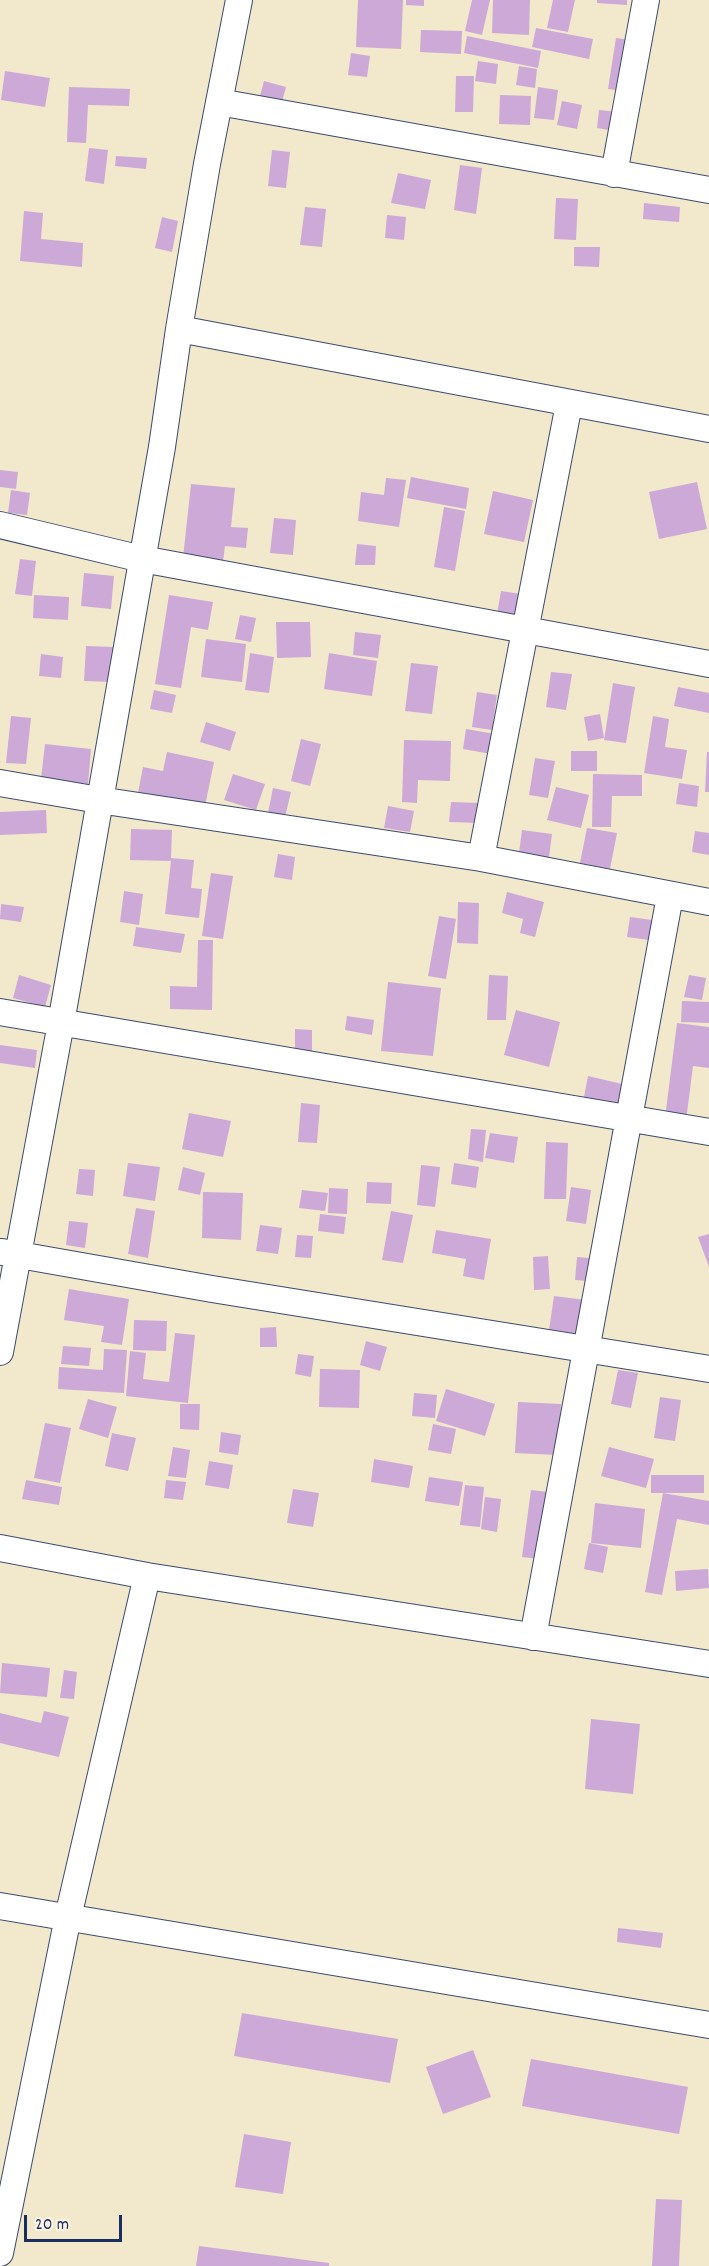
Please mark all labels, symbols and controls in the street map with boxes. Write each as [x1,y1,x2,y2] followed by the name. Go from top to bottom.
[27,2203,124,2241] scale bar
[35,2213,69,2238] text: 20 m

